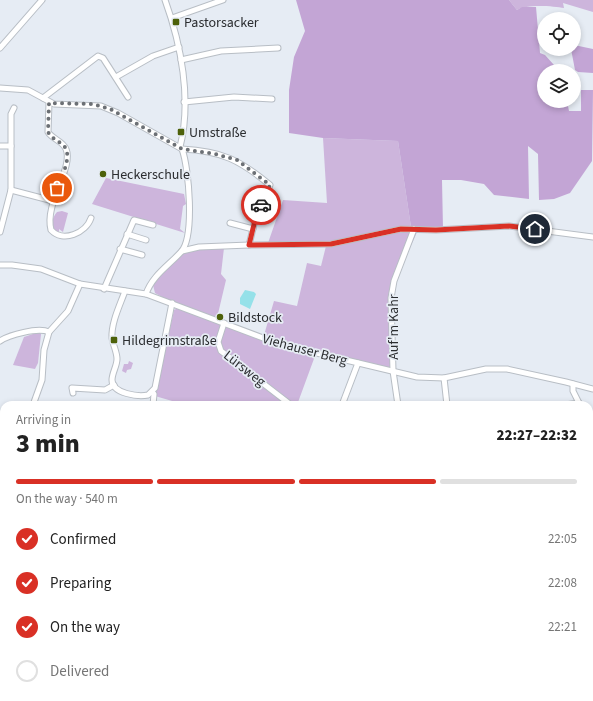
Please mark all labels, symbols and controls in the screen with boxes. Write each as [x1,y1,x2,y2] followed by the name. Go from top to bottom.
[537,12,581,108] map controls
[537,12,581,56] button: locate
[184,13,259,33] place label: Pastorsacker
[171,17,181,27] marker: Pastorsacker
[537,64,581,108] button: layers
[189,123,247,143] place label: Umstraße
[176,127,186,137] marker: Umstraße
[111,165,190,185] place label: Heckerschule
[98,169,108,179] marker: Heckerschule
[40,171,74,205] pin
[46,177,68,199] icon: bag
[241,185,281,225] courier
[250,194,272,216] icon: car
[518,212,552,246] pin
[524,218,546,240] icon: home
[384,294,404,360] street label: Auf'm Kahr
[228,308,282,328] place label: Bildstock
[215,312,225,322] marker: Bildstock
[260,329,349,371] street label: Viehauser Berg
[122,331,217,351] place label: Hildegrimstraße
[109,335,119,345] marker: Hildegrimstraße
[219,346,270,392] street label: Lürsweg
[16,411,71,429] text: Arriving in
[16,425,80,462] text: 3 min
[496,425,577,446] text: 22:27–22:32
[16,490,118,508] text: On the way · 540 m
[16,528,38,550] icon: check
[50,529,116,550] text: Confirmed
[548,530,577,548] text: 22:05
[16,572,38,594] icon: check
[50,573,111,594] text: Preparing
[548,574,577,592] text: 22:08
[16,616,38,638] icon: check
[50,617,120,638] text: On the way
[548,618,577,636] text: 22:21
[50,661,109,682] text: Delivered

